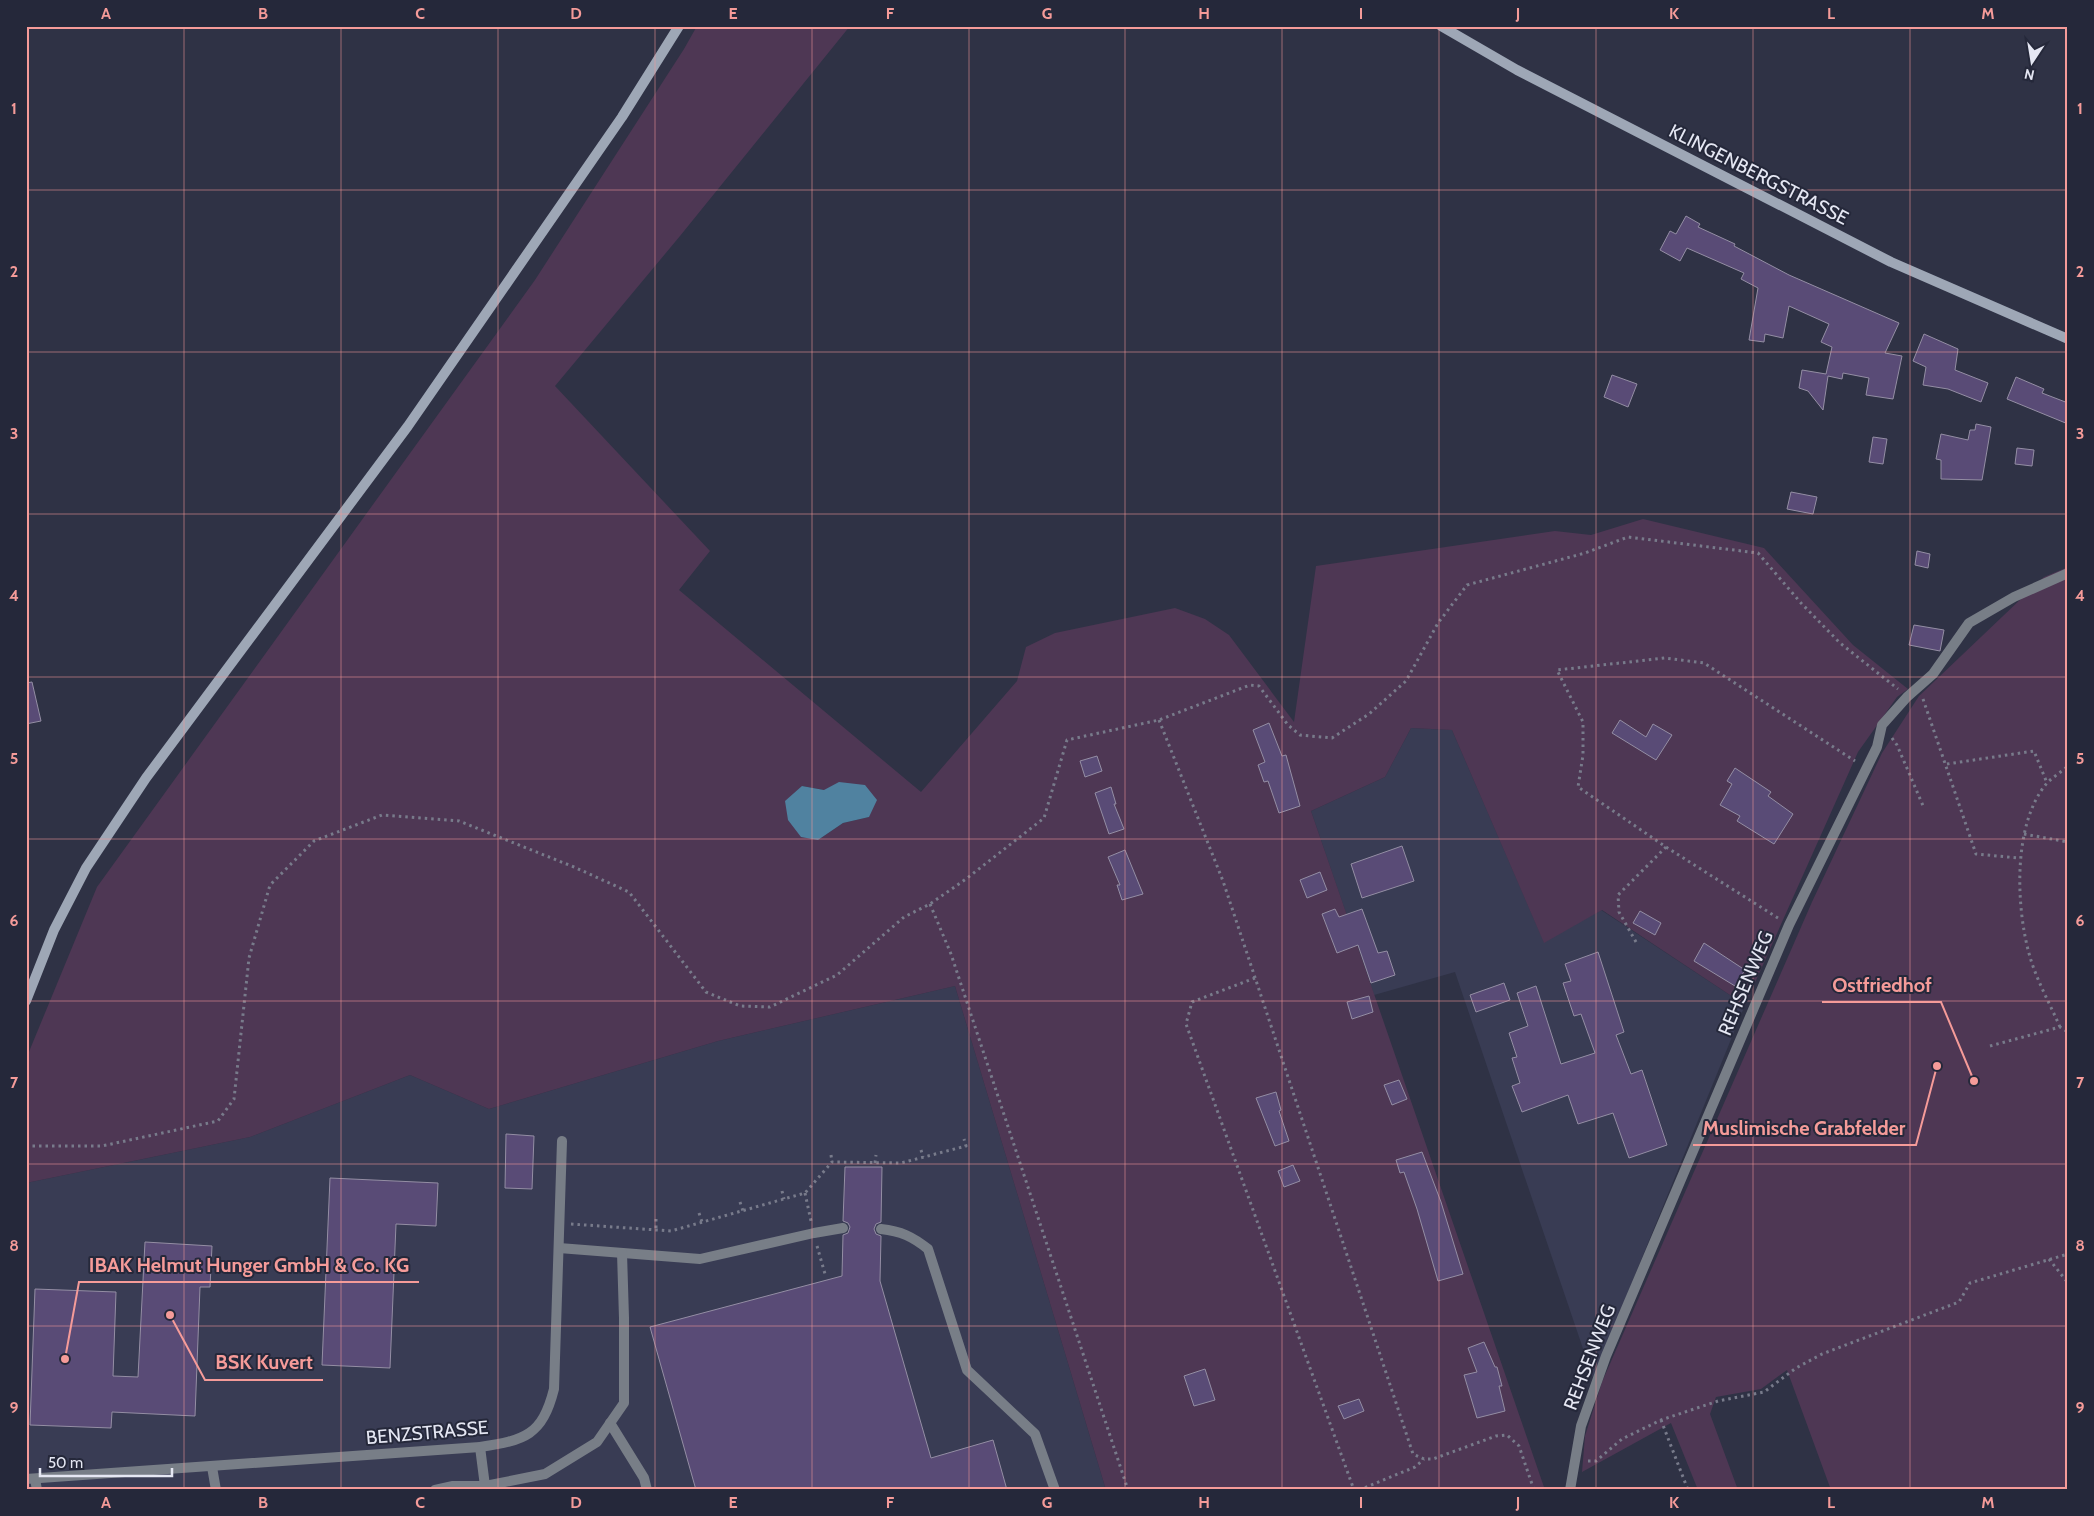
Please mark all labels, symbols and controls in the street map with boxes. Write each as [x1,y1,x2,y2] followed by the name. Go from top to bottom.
[101,4,111,23] text: A
[258,4,268,23] text: B
[415,4,425,23] text: C
[570,4,582,23] text: D
[728,4,738,23] text: E
[886,4,895,23] text: F
[1042,4,1052,23] text: G
[1198,4,1210,23] text: H
[1359,4,1363,23] text: I
[1515,4,1520,23] text: J
[1669,4,1679,23] text: K
[1827,4,1835,23] text: L
[1981,4,1995,23] text: M
[2006,38,2056,88] north arrow
[2023,65,2036,85] text: N
[11,99,17,118] text: 1
[2077,99,2083,118] text: 1
[1665,119,1852,230] street label: KLINGENBERGSTRASSE
[10,262,18,281] text: 2
[2076,262,2084,281] text: 2
[10,424,18,443] text: 3
[2076,424,2084,443] text: 3
[9,586,19,605] text: 4
[2075,586,2085,605] text: 4
[10,749,18,768] text: 5
[2076,749,2084,768] text: 5
[10,911,19,930] text: 6
[2076,911,2085,930] text: 6
[1713,927,1778,1039] street label: REHSENWEG
[1822,967,1941,1002] callout: Ostfriedhof
[1832,973,1932,997] text: Ostfriedhof
[10,1073,19,1092] text: 7
[2076,1073,2085,1092] text: 7
[1693,1110,1916,1145] callout: Muslimische Grabfelder
[1703,1116,1906,1140] text: Muslimische Grabfelder
[9,1236,19,1255] text: 8
[2075,1236,2085,1255] text: 8
[79,1247,419,1282] callout: IBAK Helmut Hunger GmbH & Co. KG
[89,1253,409,1277] text: IBAK Helmut Hunger GmbH & Co. KG
[1559,1301,1620,1413] street label: REHSENWEG
[205,1345,323,1380] callout: BSK Kuvert
[215,1350,313,1374] text: BSK Kuvert
[10,1398,19,1417] text: 9
[2076,1398,2085,1417] text: 9
[365,1416,489,1449] street label: BENZSTRASSE
[40,1446,172,1478] scale bar
[48,1454,83,1472] text: 50 m
[101,1493,111,1512] text: A
[258,1493,268,1512] text: B
[415,1493,425,1512] text: C
[570,1493,582,1512] text: D
[728,1493,738,1512] text: E
[886,1493,895,1512] text: F
[1042,1493,1052,1512] text: G
[1198,1493,1210,1512] text: H
[1359,1493,1363,1512] text: I
[1515,1493,1520,1512] text: J
[1669,1493,1679,1512] text: K
[1827,1493,1835,1512] text: L
[1981,1493,1995,1512] text: M

